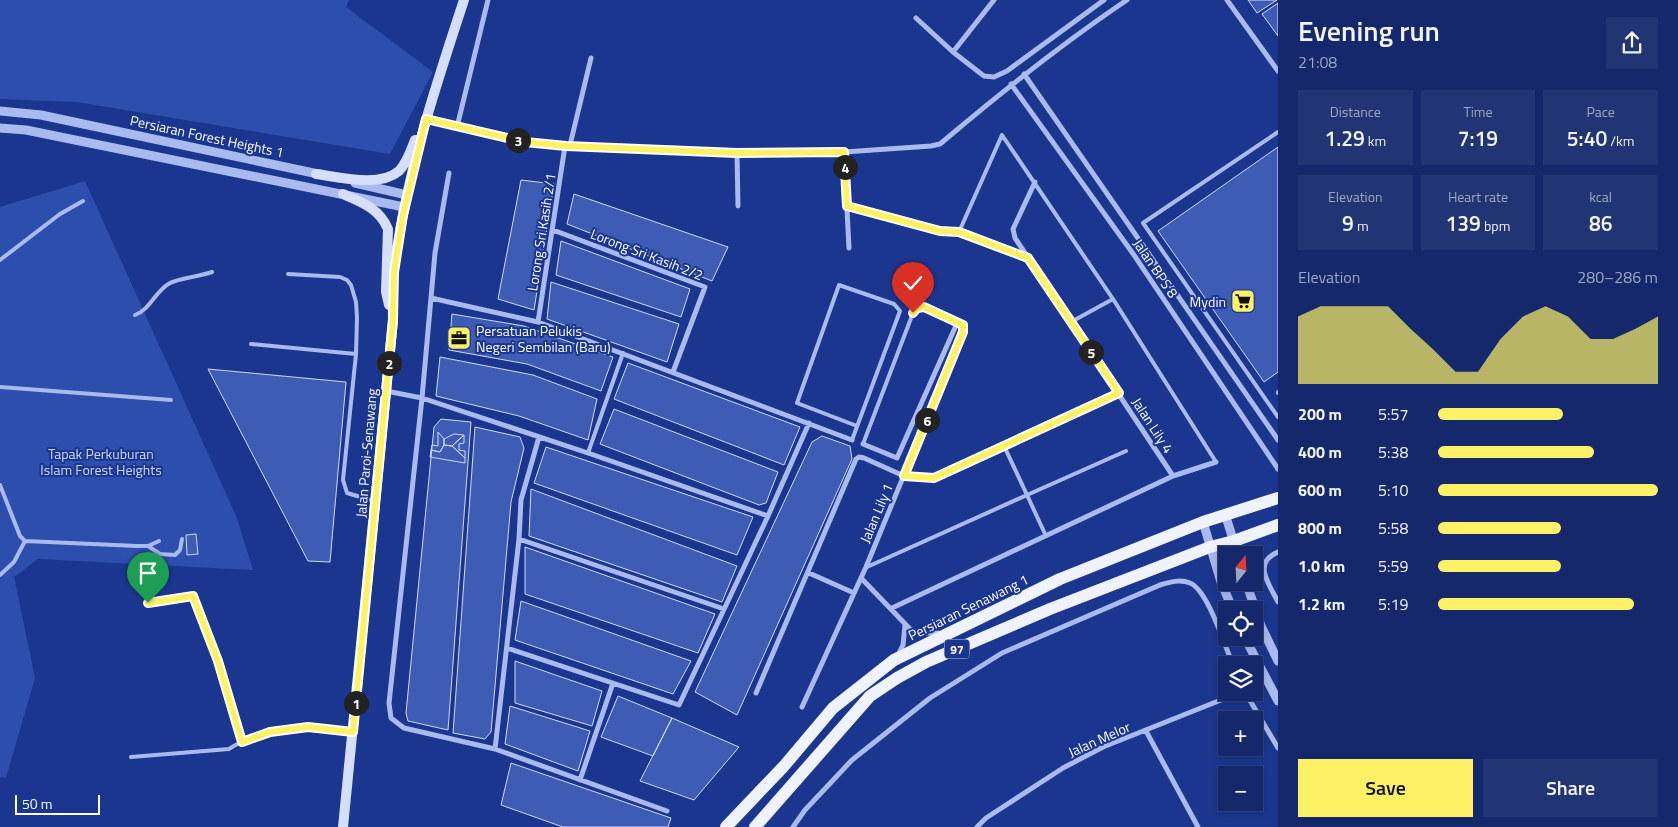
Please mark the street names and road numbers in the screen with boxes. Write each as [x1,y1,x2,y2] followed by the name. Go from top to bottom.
[128,109,286,163] street label: Persiaran Forest Heights 1
[521,172,561,292] street label: Lorong Sri Kasih 2/1
[588,223,706,285] street label: Lorong Sri Kasih 2/2
[1128,234,1184,302] street label: Jalan BPS 8
[350,388,382,518] street label: Jalan Paroi-Senawang
[1127,393,1179,457] street label: Jalan Lily 4
[854,480,898,546] street label: Jalan Lily 1
[904,569,1032,645] street label: Persiaran Senawang 1
[944,640,970,659] road number: 97
[1065,716,1134,762] street label: Jalan Melor

